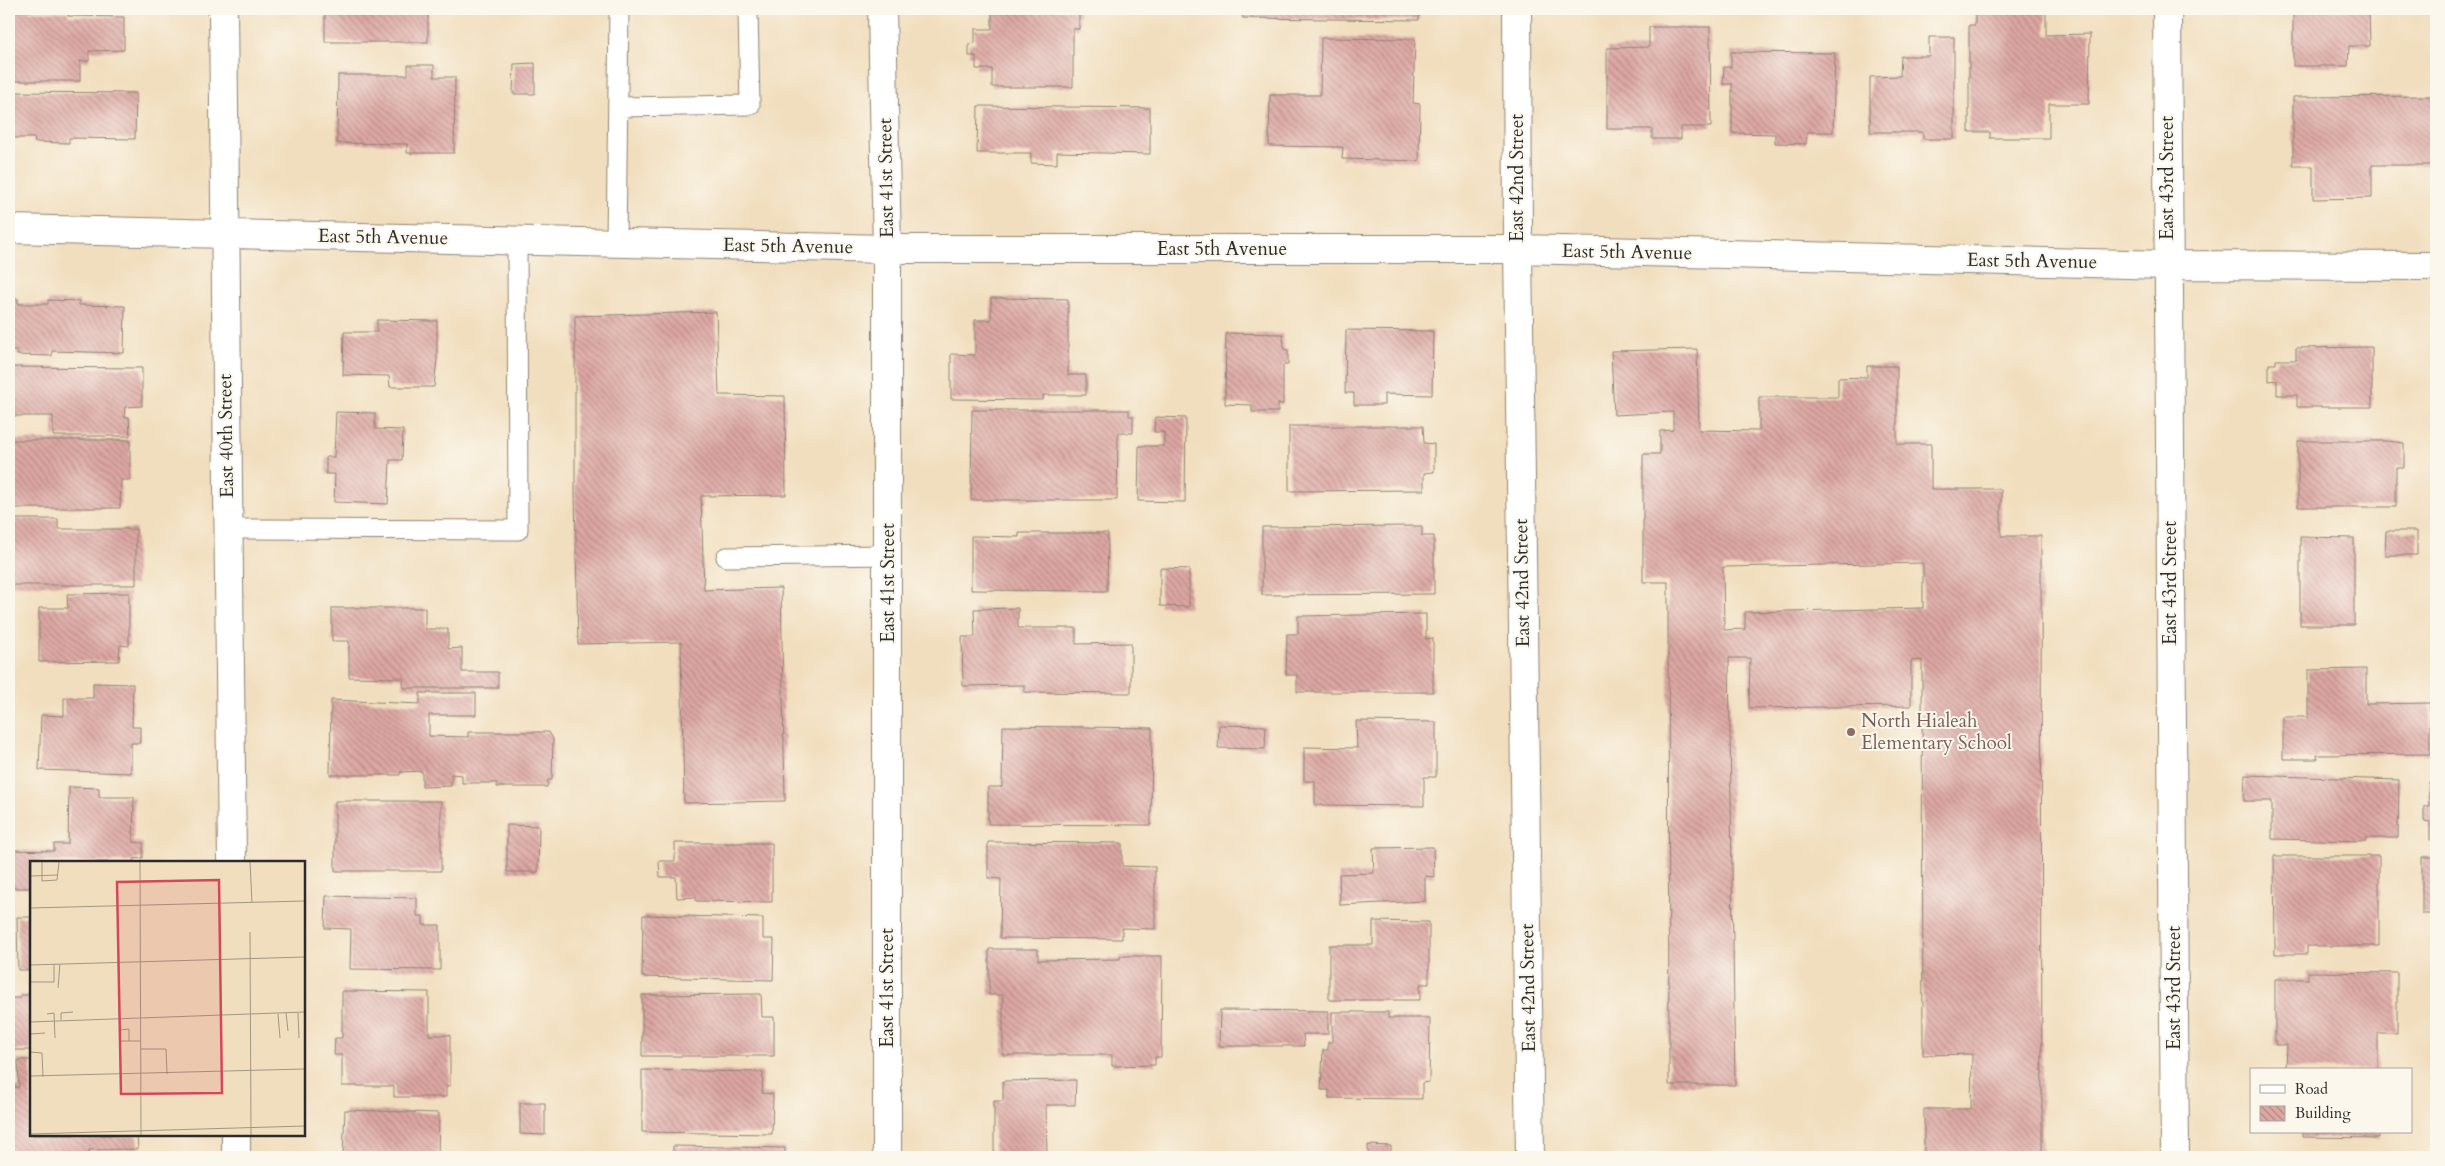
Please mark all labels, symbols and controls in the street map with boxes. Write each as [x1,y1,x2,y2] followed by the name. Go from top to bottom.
[1504,114,1530,242] street label: East 42nd Street
[2154,116,2180,240] street label: East 43rd Street
[872,118,900,238] street label: East 41st Street
[318,223,448,251] street label: East 5th Avenue
[723,232,853,260] street label: East 5th Avenue
[1157,236,1287,262] street label: East 5th Avenue
[1562,238,1692,266] street label: East 5th Avenue
[1967,247,2097,275] street label: East 5th Avenue
[212,374,240,498] street label: East 40th Street
[1508,518,1536,648] street label: East 42nd Street
[2157,521,2183,645] street label: East 43rd Street
[875,523,901,643] street label: East 41st Street
[1861,708,2012,756] place label: North Hialeah Elementary School
[1845,726,1857,738] marker: North Hialeah Elementary School
[30,861,305,1136] inset map
[1514,923,1542,1053] street label: East 42nd Street
[2161,926,2187,1050] street label: East 43rd Street
[874,928,900,1048] street label: East 41st Street
[2250,1068,2412,1134] legend
[2295,1079,2328,1099] text: Road
[2295,1103,2351,1123] text: Building

